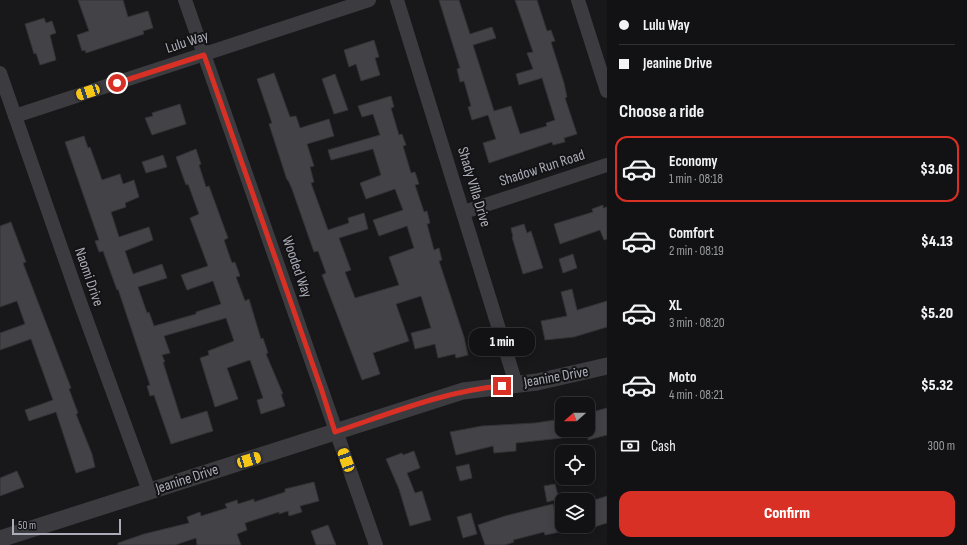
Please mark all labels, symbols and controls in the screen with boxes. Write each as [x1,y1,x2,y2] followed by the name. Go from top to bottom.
[643,16,690,35] text: Lulu Way
[163,26,211,58] street label: Lulu Way
[643,54,712,73] text: Jeanine Drive
[108,74,126,92] route start
[75,83,101,101] car
[619,101,704,122] text: Choose a ride
[453,145,495,229] street label: Shady Villa Drive
[497,145,587,191] street label: Shadow Run Road
[621,151,657,187] icon: car
[669,152,718,171] text: Economy
[920,160,953,179] text: $3.06
[669,171,723,187] text: 1 min · 08:18
[621,223,657,259] icon: car
[669,224,714,243] text: Comfort
[921,232,953,251] text: $4.13
[278,234,316,300] street label: Wooded Way
[669,243,724,259] text: 2 min · 08:19
[70,245,108,309] street label: Naomi Drive
[621,295,657,331] icon: car
[669,296,682,315] text: XL
[920,304,953,323] text: $5.20
[669,315,725,331] text: 3 min · 08:20
[469,328,535,356] callout: 1 min
[490,334,514,350] text: 1 min
[521,362,590,392] street label: Jeanine Drive
[621,367,657,403] icon: car
[669,368,696,387] text: Moto
[921,376,953,395] text: $5.32
[493,377,511,395] route end
[669,387,723,403] text: 4 min · 08:21
[555,397,595,437] north arrow
[555,397,595,533] map controls
[619,435,641,457] icon: cash
[651,437,676,456] text: Cash
[928,438,955,454] text: 300 m
[555,445,595,485] button: locate
[336,447,356,473] car
[236,451,262,469] car
[152,460,221,498] street label: Jeanine Drive
[619,491,955,537] button: Confirm
[555,493,595,533] button: layers
[12,517,121,536] scale bar
[18,519,36,532] text: 50 m

